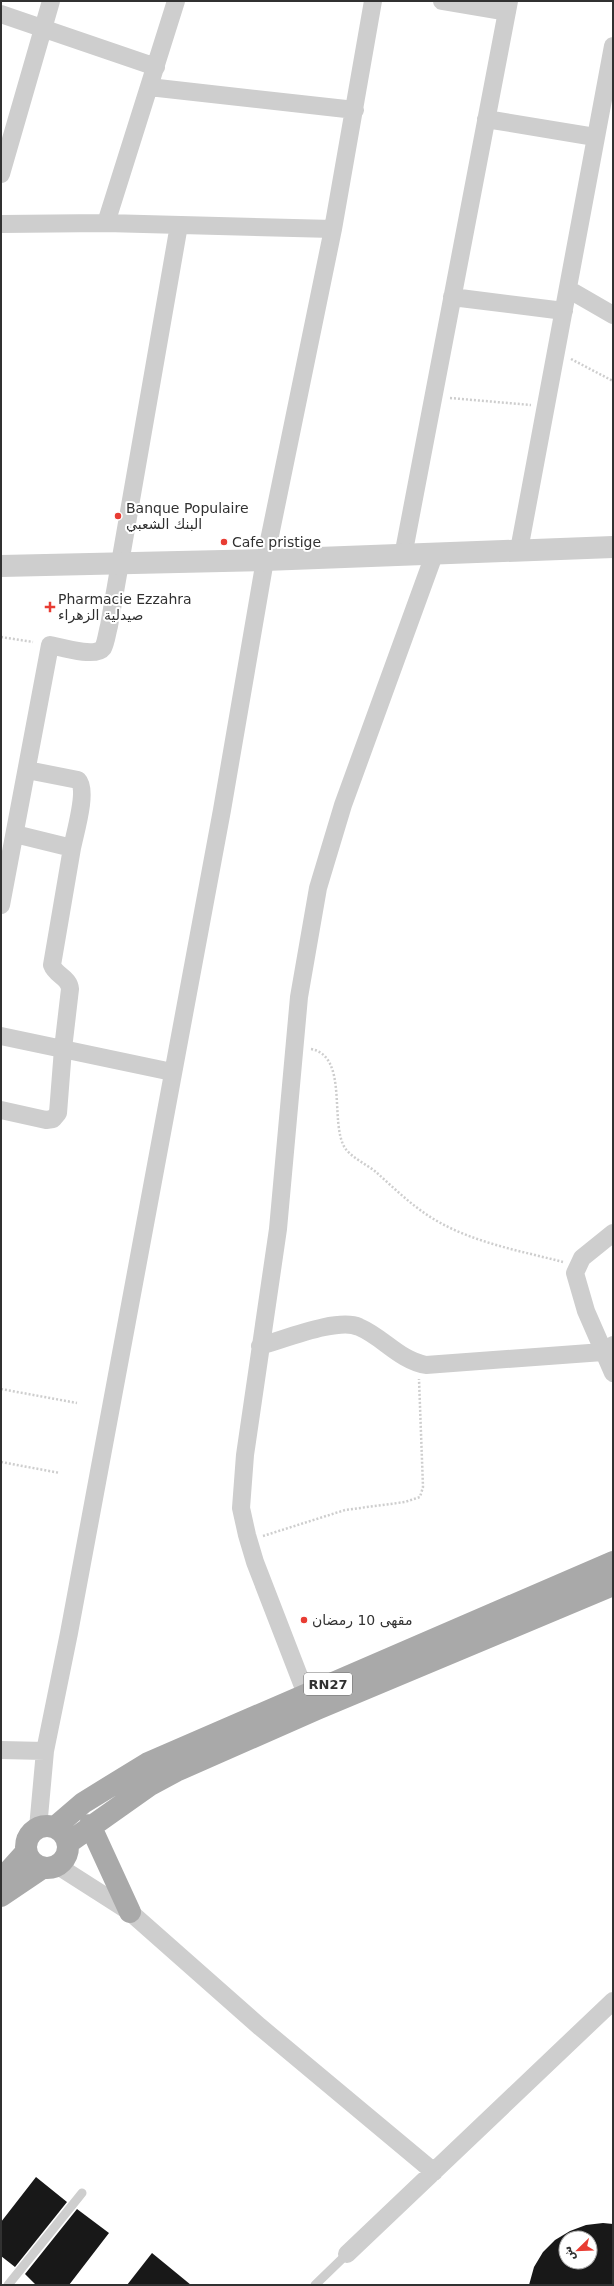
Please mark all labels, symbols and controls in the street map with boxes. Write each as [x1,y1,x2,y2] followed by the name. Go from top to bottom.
[126,500,249,533] place label: Banque Populaire البنك الشعبي
[113,511,123,521] marker: Banque Populaire البنك الشعبي
[232,534,321,550] place label: Cafe pristige
[219,537,229,547] marker: Cafe pristige
[58,591,192,624] place label: Pharmacie Ezzahra صيدلية الزهراء
[45,602,55,612] marker: Pharmacie Ezzahra صيدلية الزهراء
[312,1612,412,1629] place label: مقهى 10 رمضان
[299,1615,309,1625] marker: مقهى 10 رمضان
[304,1673,352,1695] road number: RN27
[558,2230,598,2270] north arrow
[560,2244,578,2263] text: ش

